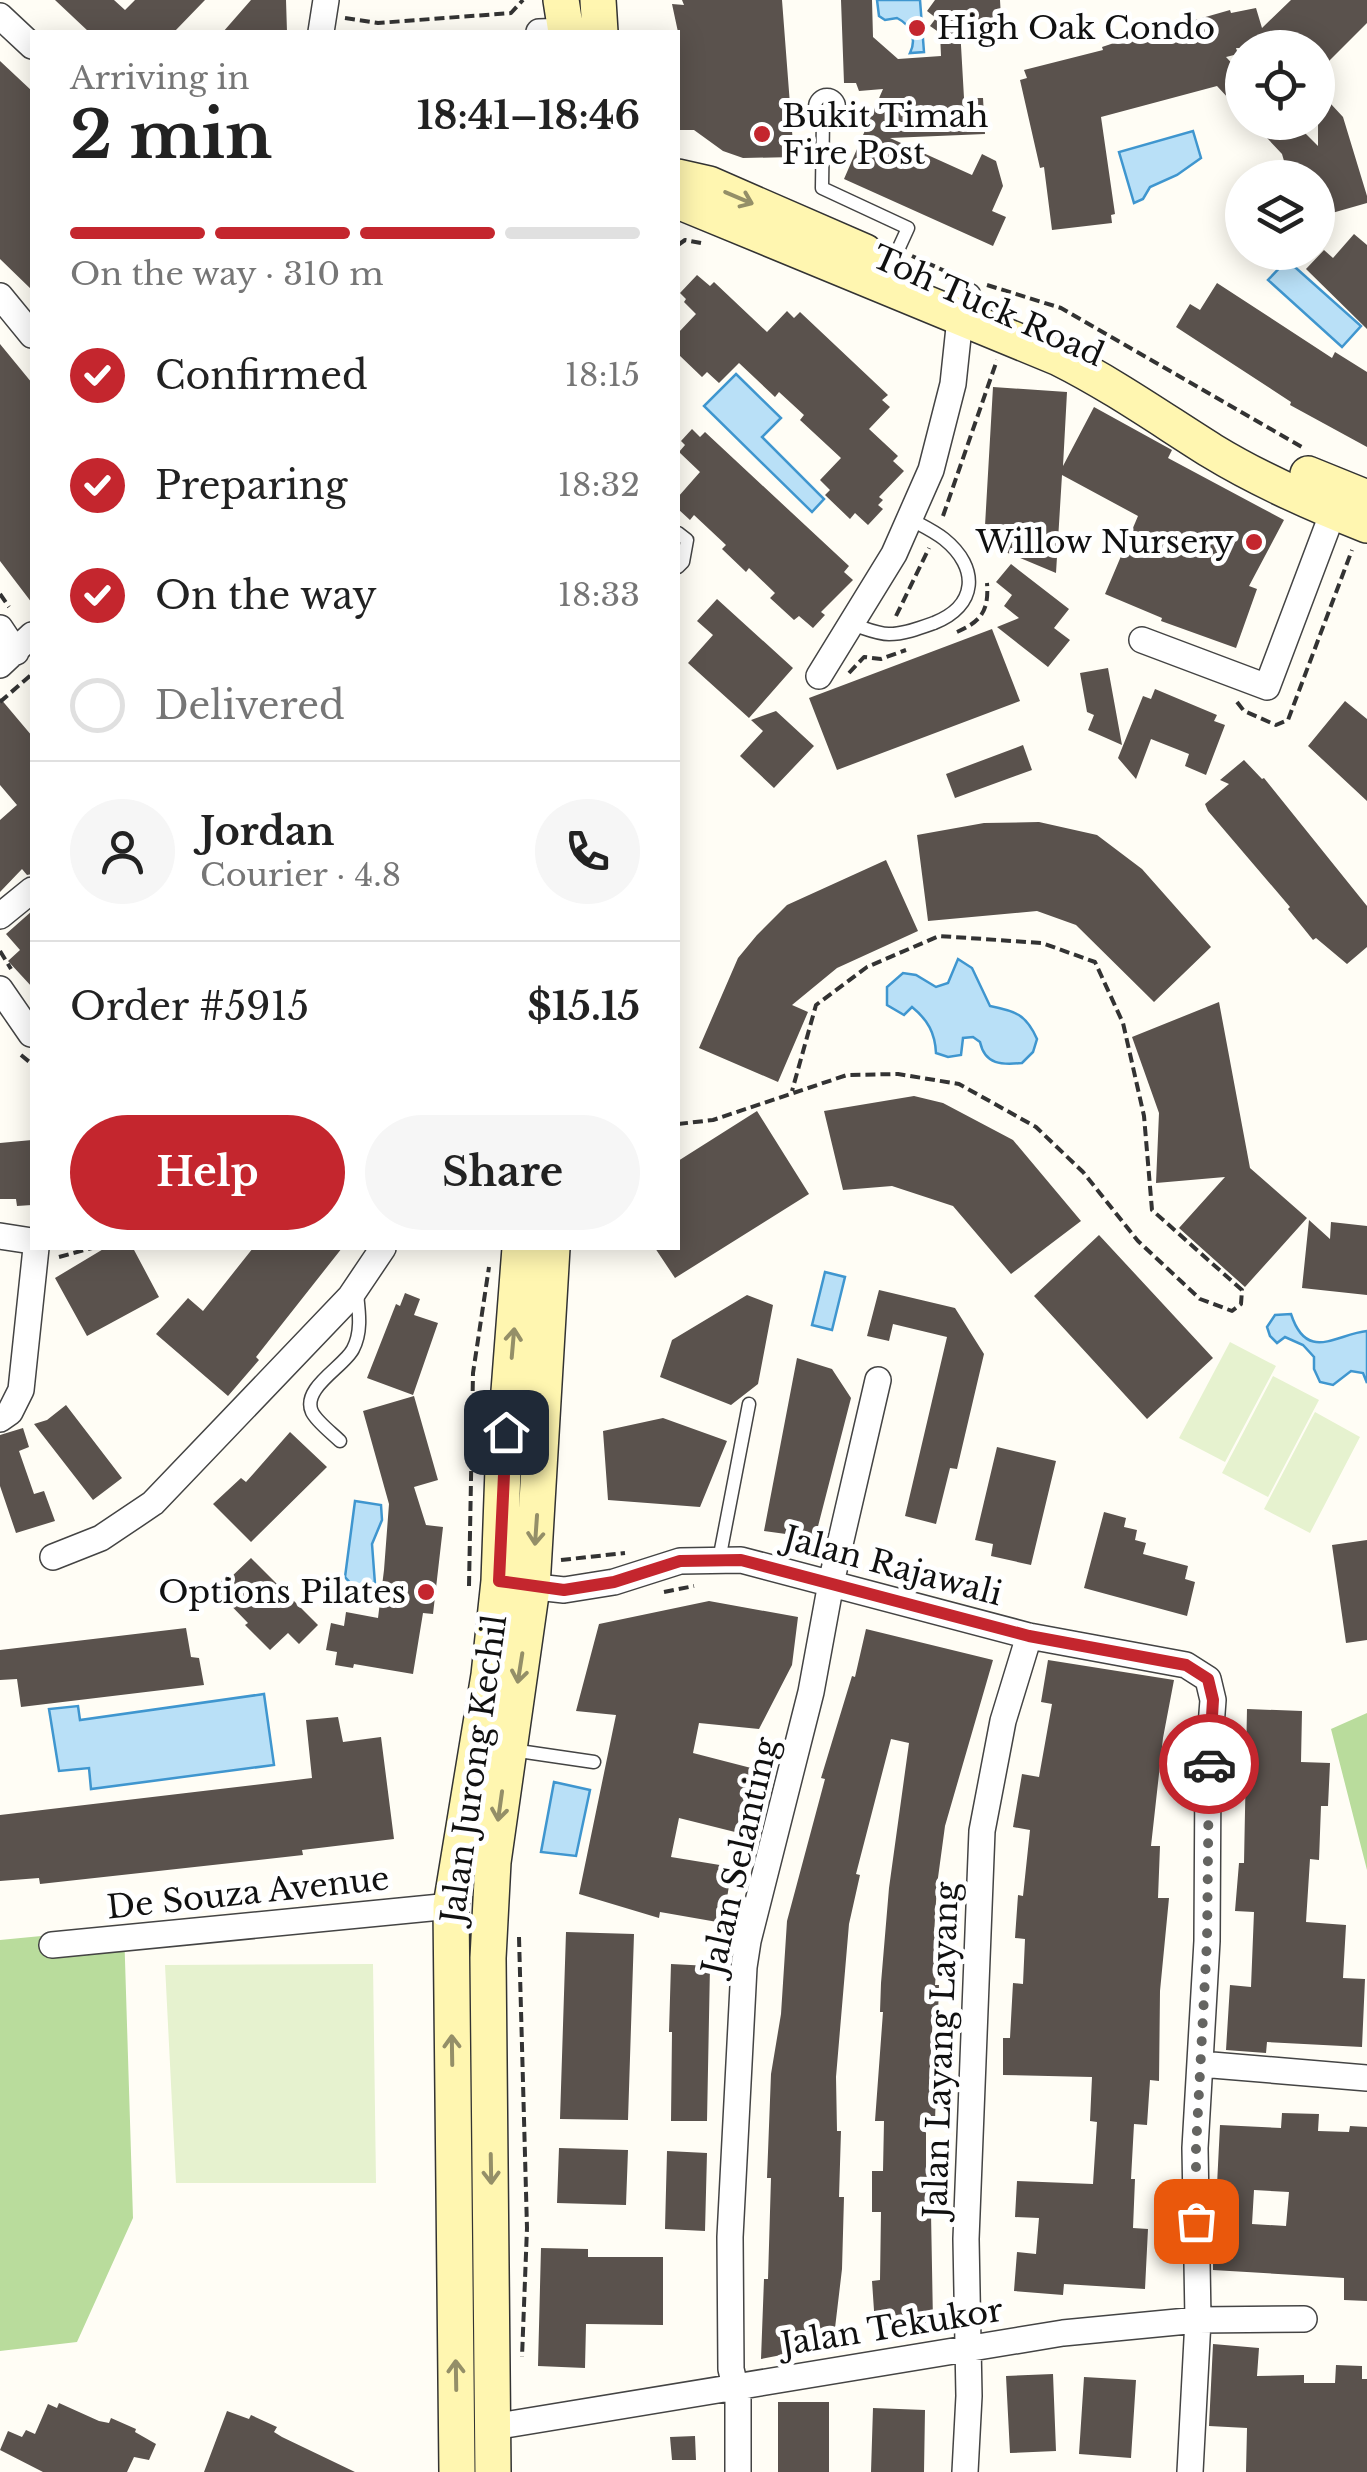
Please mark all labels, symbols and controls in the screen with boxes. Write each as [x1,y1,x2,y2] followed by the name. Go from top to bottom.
[937,8,1215,48] place label: High Oak Condo
[906,17,928,39] marker: High Oak Condo
[1225,30,1335,270] map controls
[1225,30,1335,140] button: locate
[70,58,249,98] text: Arriving in
[417,92,640,139] text: 18:41–18:46
[70,95,272,176] text: 2 min
[782,96,988,173] place label: Bukit Timah Fire Post
[751,123,773,145] marker: Bukit Timah Fire Post
[1225,160,1335,270] button: layers
[723,190,754,208] one-way arrow
[866,237,1110,375] street label: Toh Tuck Road
[70,254,384,294] text: On the way · 310 m
[70,348,125,403] icon: check
[155,352,368,399] text: Confirmed
[565,355,640,395] text: 18:15
[70,458,125,513] icon: check
[155,462,347,509] text: Preparing
[558,465,640,505] text: 18:32
[975,522,1235,562] place label: Willow Nursery
[1243,531,1265,553] marker: Willow Nursery
[70,568,125,623] icon: check
[155,572,377,619] text: On the way
[558,575,640,615] text: 18:33
[155,682,345,729] text: Delivered
[70,799,175,904] button: person
[535,799,640,904] button: phone
[200,808,334,855] text: Jordan
[200,855,401,895] text: Courier · 4.8
[70,983,309,1030] text: Order #5915
[527,983,640,1030] text: $15.15
[70,1115,345,1230] button: Help
[365,1115,640,1230] button: Share
[504,1327,523,1359] one-way arrow
[464,1390,549,1475] pin
[479,1405,534,1460] icon: home
[527,1513,546,1545] one-way arrow
[776,1517,1007,1614] street label: Jalan Rajawali
[158,1572,406,1612] place label: Options Pilates
[415,1581,437,1603] marker: Options Pilates
[432,1612,515,1930] street label: Jalan Jurong Kechil
[510,1652,529,1684] one-way arrow
[1159,1714,1259,1814] courier
[692,1733,787,1982] street label: Jalan Selanting
[1182,1737,1237,1792] icon: car
[491,1789,509,1821] one-way arrow
[105,1858,391,1928] street label: De Souza Avenue
[915,1880,967,2223] street label: Jalan Layang Layang
[442,2034,462,2066] one-way arrow
[481,2153,500,2185] one-way arrow
[1154,2179,1239,2264] pin
[1169,2194,1224,2249] icon: bag
[774,2290,1007,2365] street label: Jalan Tekukor
[446,2359,465,2391] one-way arrow

